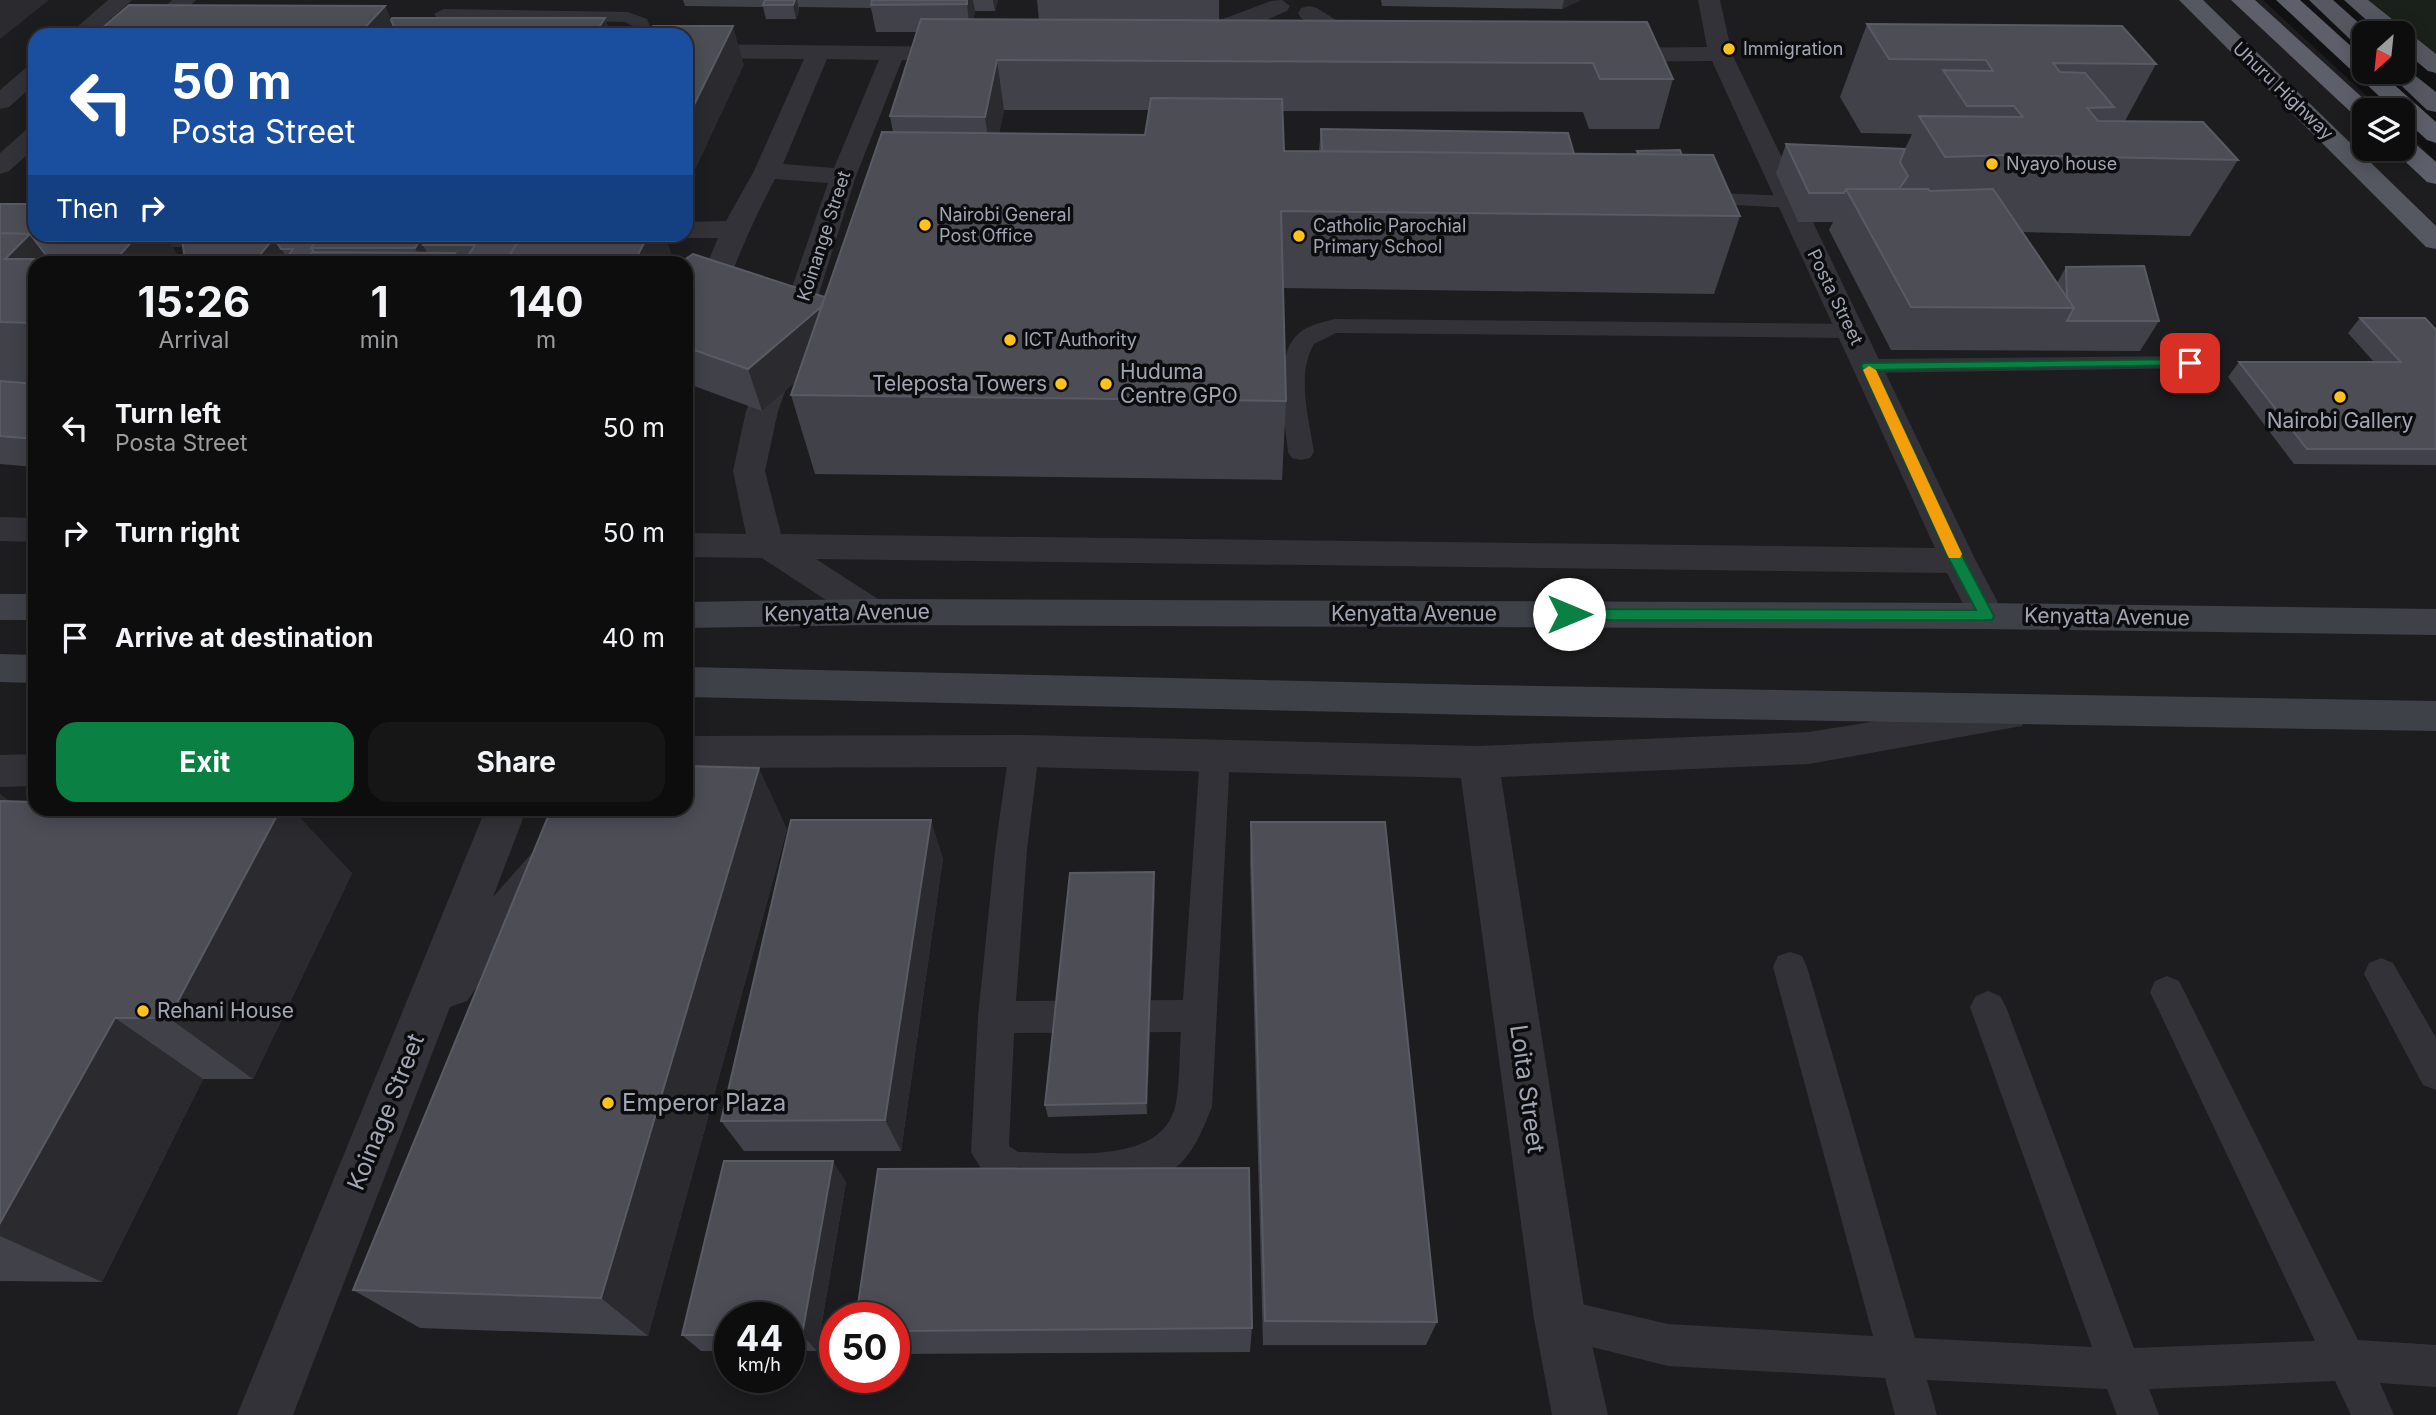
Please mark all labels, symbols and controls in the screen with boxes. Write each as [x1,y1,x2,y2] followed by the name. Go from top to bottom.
[2352,21,2415,84] north arrow
[2352,21,2415,161] map controls
[2229,37,2338,144] street label: Uhuru Highway
[1743,38,1843,59] place label: Immigration
[1721,41,1737,57] marker: Immigration
[171,52,292,111] text: 50 m
[56,56,147,147] icon: left
[2352,98,2415,161] button: layers
[171,112,355,151] text: Posta Street
[2006,153,2117,174] place label: Nyayo house
[1984,156,2000,172] marker: Nyayo house
[793,168,854,303] street label: Koinange Street
[133,189,171,227] icon: right
[56,193,119,224] text: Then
[939,204,1071,246] place label: Nairobi General Post Office
[1313,215,1466,257] place label: Catholic Parochial Primary School
[917,217,933,233] marker: Nairobi General Post Office
[1291,228,1307,244] marker: Catholic Parochial Primary School
[1803,246,1868,348] street label: Posta Street
[138,276,250,327] text: 15:26
[370,276,388,327] text: 1
[509,276,583,327] text: 140
[159,326,229,354] text: Arrival
[360,326,399,354] text: min
[536,326,556,354] text: m
[1024,329,1137,350] place label: ICT Authority
[1002,332,1018,348] marker: ICT Authority
[2160,333,2220,393] pin
[2171,344,2209,382] icon: arrive
[1120,359,1238,408] place label: Huduma Centre GPO
[872,371,1047,396] place label: Teleposta Towers
[1053,376,1069,392] marker: Teleposta Towers
[1098,376,1114,392] marker: Huduma Centre GPO
[2332,389,2348,405] marker: Nairobi Gallery
[115,398,221,429] text: Turn left
[2267,408,2413,433] place label: Nairobi Gallery
[56,409,94,447] icon: left
[603,412,665,443] text: 50 m
[115,429,247,457] text: Posta Street
[56,514,94,552] icon: right
[115,517,240,548] text: Turn right
[603,517,665,548] text: 50 m
[1532,577,1606,651] position arrow
[764,599,930,626] street label: Kenyatta Avenue
[1331,601,1497,626] street label: Kenyatta Avenue
[2024,603,2190,630] street label: Kenyatta Avenue
[56,619,94,657] icon: arrive
[115,622,374,653] text: Arrive at destination
[602,622,665,653] text: 40 m
[56,722,354,802] button: Exit
[368,722,665,802] button: Share
[157,998,294,1023] place label: Rehani House
[135,1003,151,1019] marker: Rehani House
[1504,1023,1551,1155] street label: Loita Street
[341,1029,430,1194] street label: Koinage Street
[622,1088,786,1117] place label: Emperor Plaza
[600,1095,616,1111] marker: Emperor Plaza
[819,1302,910,1393] speed limit sign: 50
[736,1317,783,1359] text: 44
[738,1354,781,1375] text: km/h

